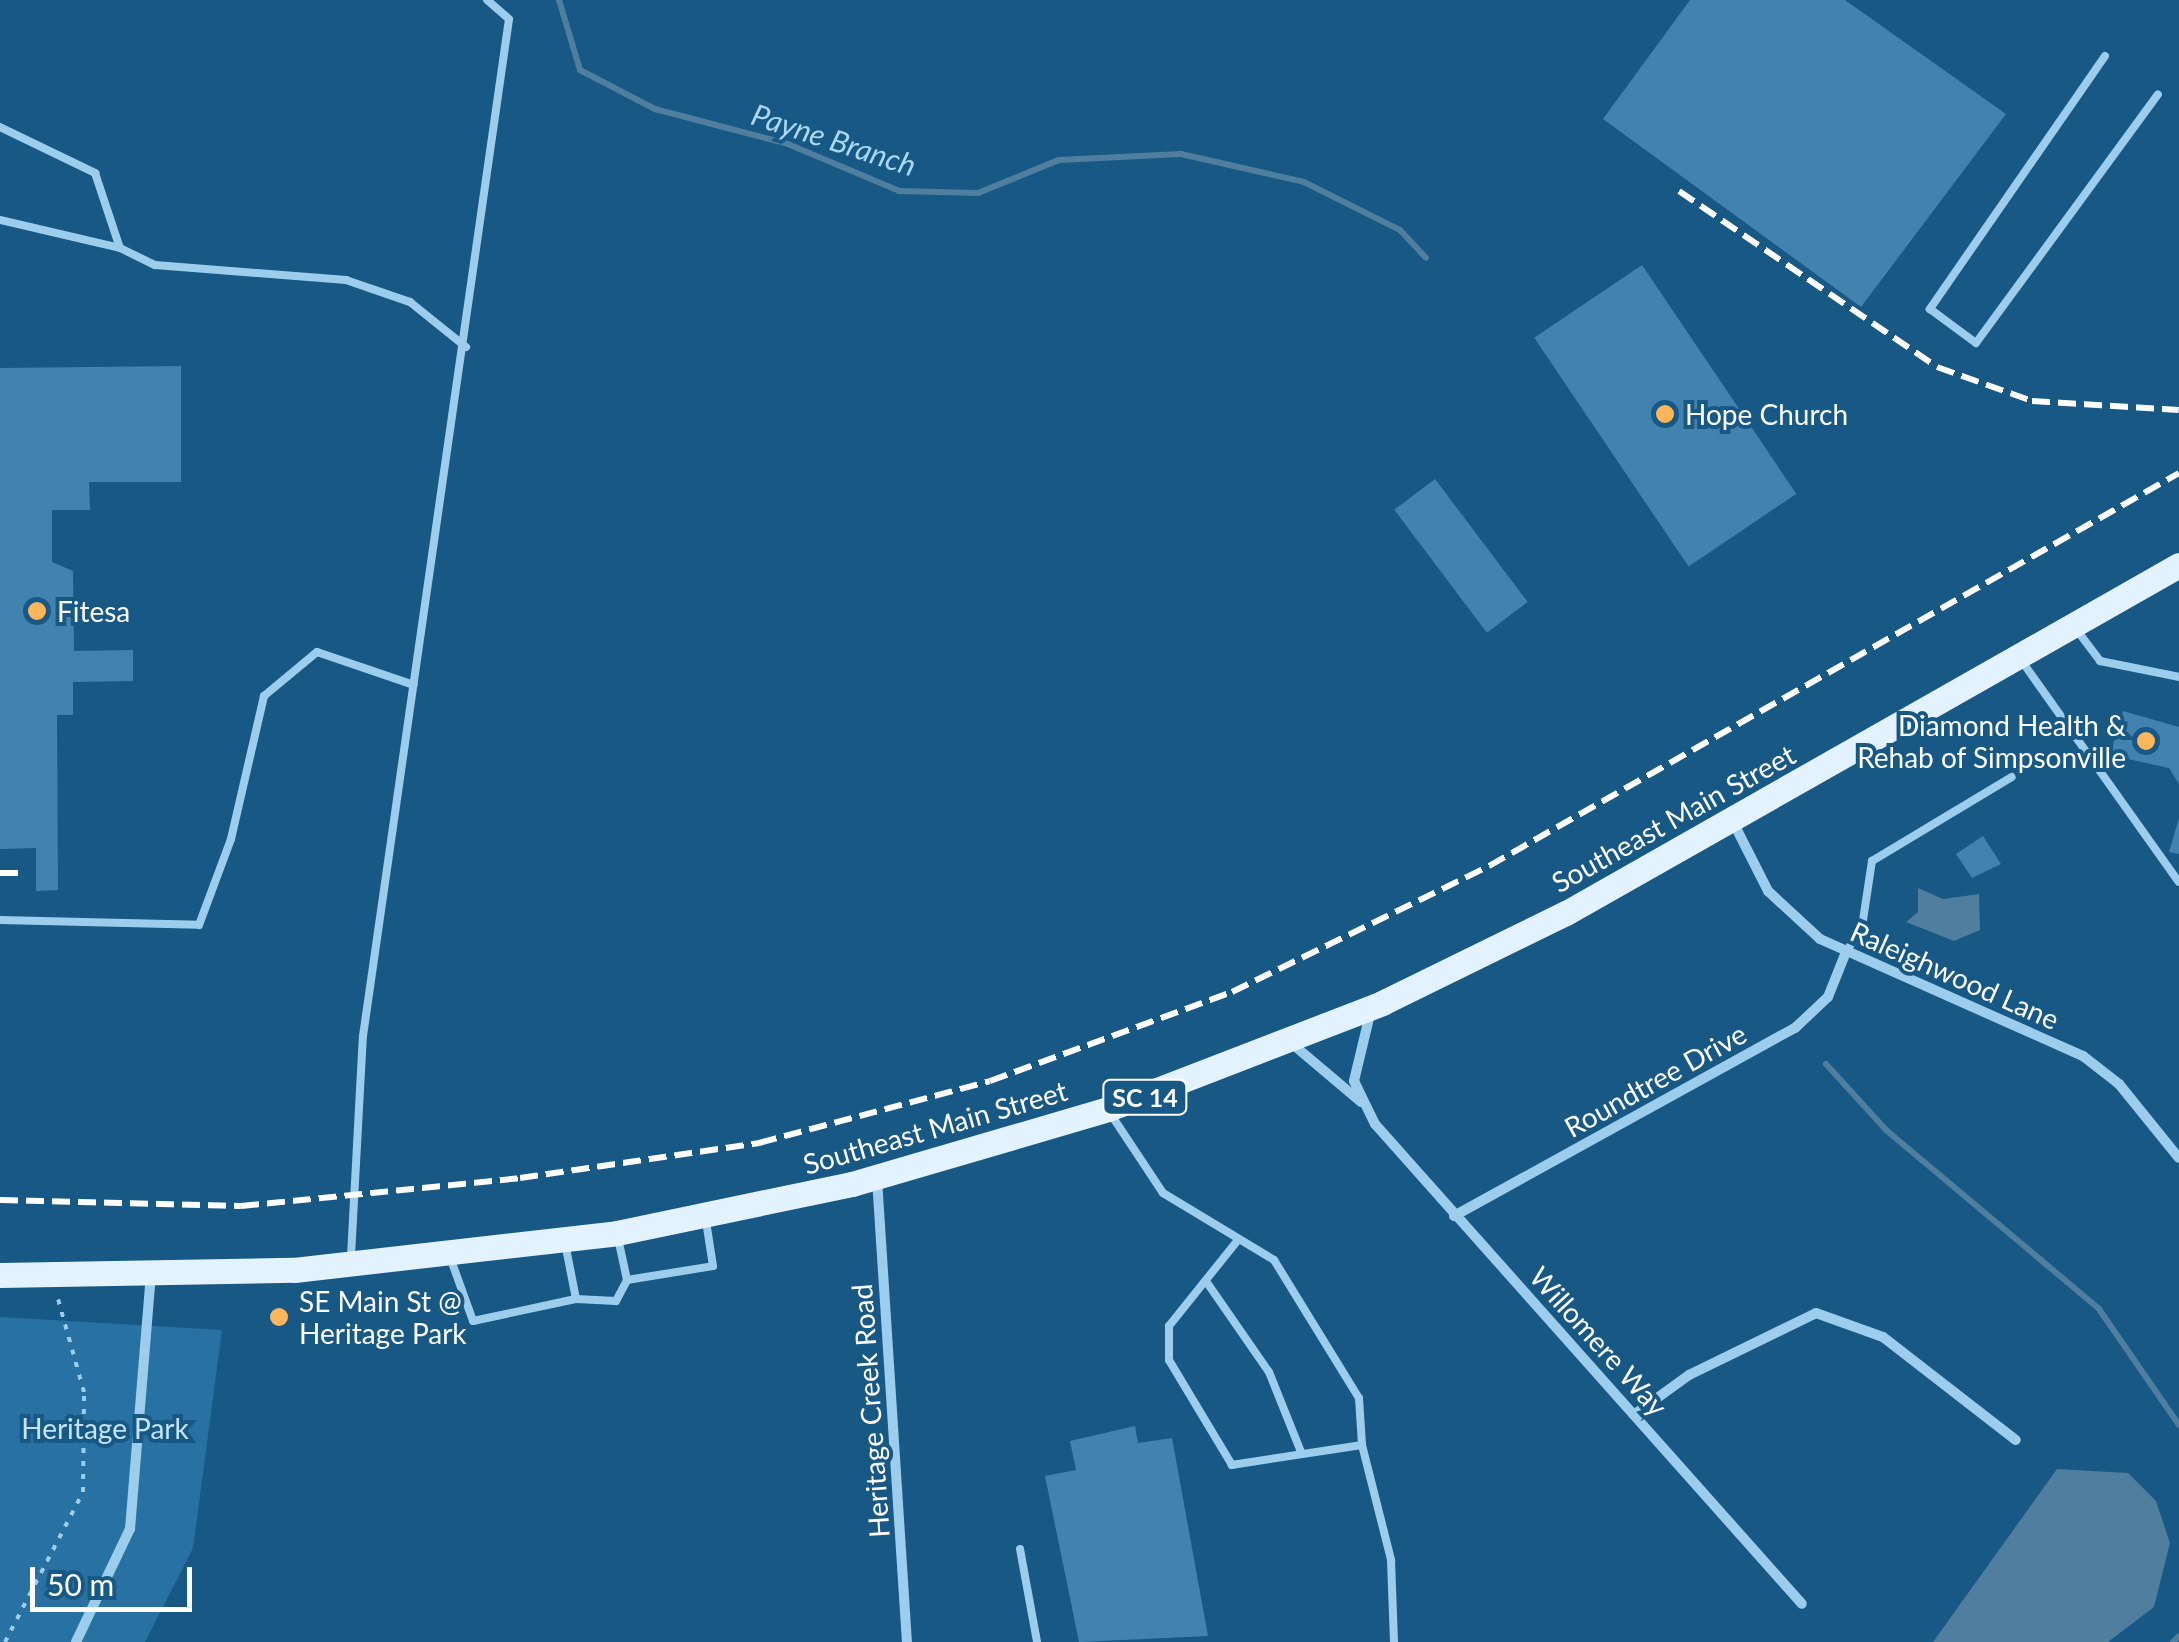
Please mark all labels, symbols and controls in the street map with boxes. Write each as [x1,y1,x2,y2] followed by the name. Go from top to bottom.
[747,96,921,182] water label: Payne Branch
[1685,397,1848,431] place label: Hope Church
[1654,403,1676,425] marker: Hope Church
[57,594,130,628] place label: Fitesa
[26,600,48,622] marker: Fitesa
[1857,708,2126,774] place label: Diamond Health & Rehab of Simpsonville
[2135,730,2157,752] marker: Diamond Health & Rehab of Simpsonville
[1545,737,1801,899] street label: Southeast Main Street
[1846,914,2064,1036] street label: Raleighwood Lane
[1558,1016,1752,1144] street label: Roundtree Drive
[799,1073,1071,1181] street label: Southeast Main Street
[1100,1077,1190,1117] road number: SC 14
[1523,1259,1675,1423] street label: Willomere Way
[844,1283,896,1539] street label: Heritage Creek Road
[299,1284,467,1350] place label: SE Main St @ Heritage Park
[268,1306,290,1328] marker: SE Main St @ Heritage Park
[21,1411,189,1445] park label: Heritage Park
[35,1547,198,1609] scale bar
[47,1566,114,1602] text: 50 m

